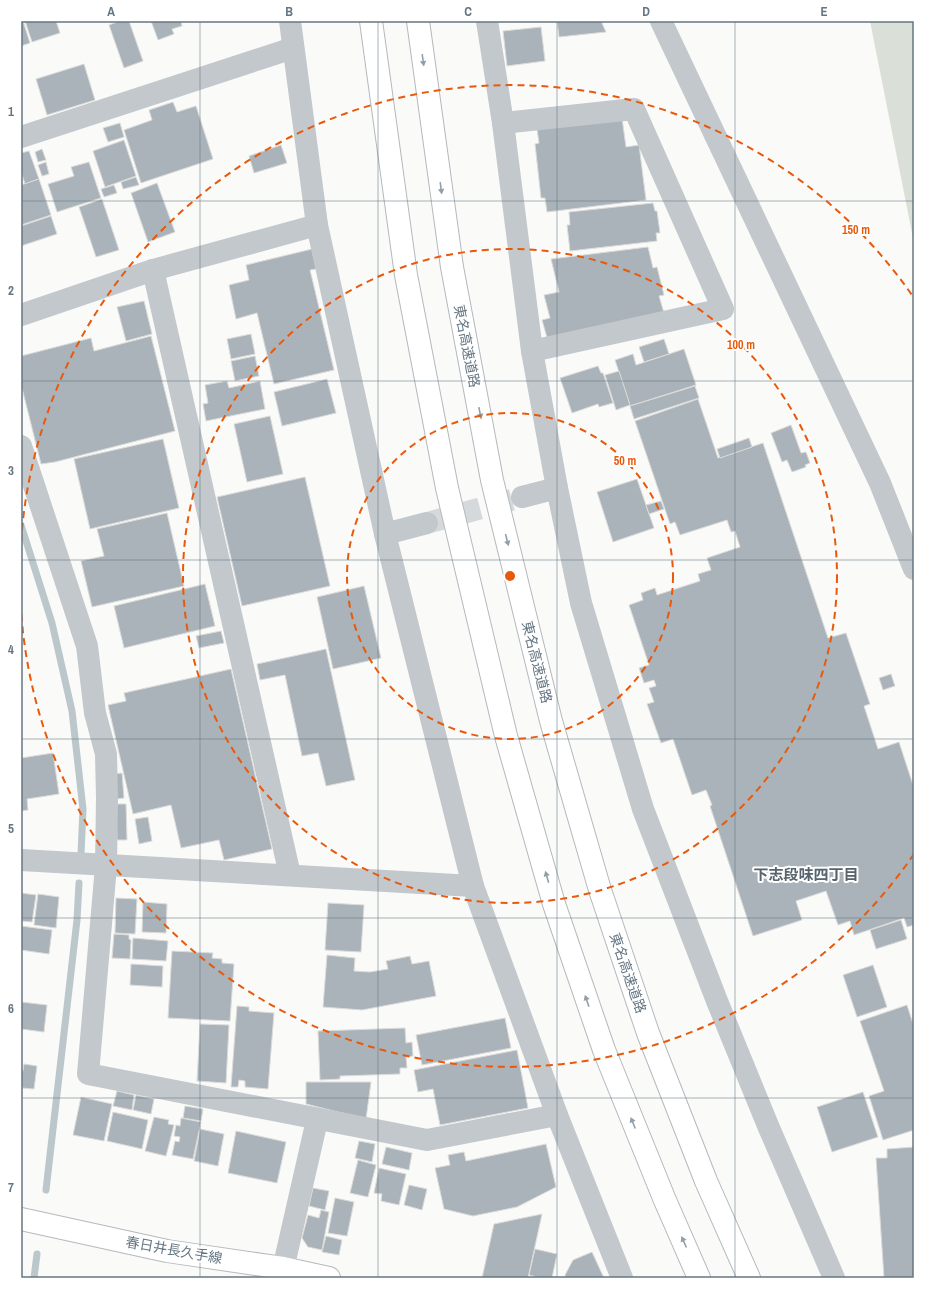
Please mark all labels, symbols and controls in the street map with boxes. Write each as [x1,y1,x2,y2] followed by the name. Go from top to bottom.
[107,3,115,20] text: A
[285,3,293,20] text: B
[464,3,472,20] text: C
[642,3,650,20] text: D
[820,3,828,20] text: E
[420,54,426,66] one-way arrow
[8,103,14,120] text: 1
[438,182,444,194] one-way arrow
[842,222,870,238] text: 150 m
[8,282,14,299] text: 2
[450,303,484,389] street label: 東名高速道路
[727,337,755,353] text: 100 m
[477,407,483,419] one-way arrow
[614,453,636,469] text: 50 m
[8,462,14,479] text: 3
[504,534,510,546] one-way arrow
[503,569,517,583] centre of rings
[518,619,556,705] street label: 東名高速道路
[8,641,14,658] text: 4
[8,820,14,837] text: 5
[753,864,859,885] district label: 下志段味四丁目
[544,871,550,883] one-way arrow
[606,930,650,1016] street label: 東名高速道路
[584,995,590,1007] one-way arrow
[8,1000,14,1017] text: 6
[630,1116,636,1128] one-way arrow
[8,1179,14,1196] text: 7
[124,1233,224,1267] street label: 春日井長久手線
[680,1236,686,1248] one-way arrow

